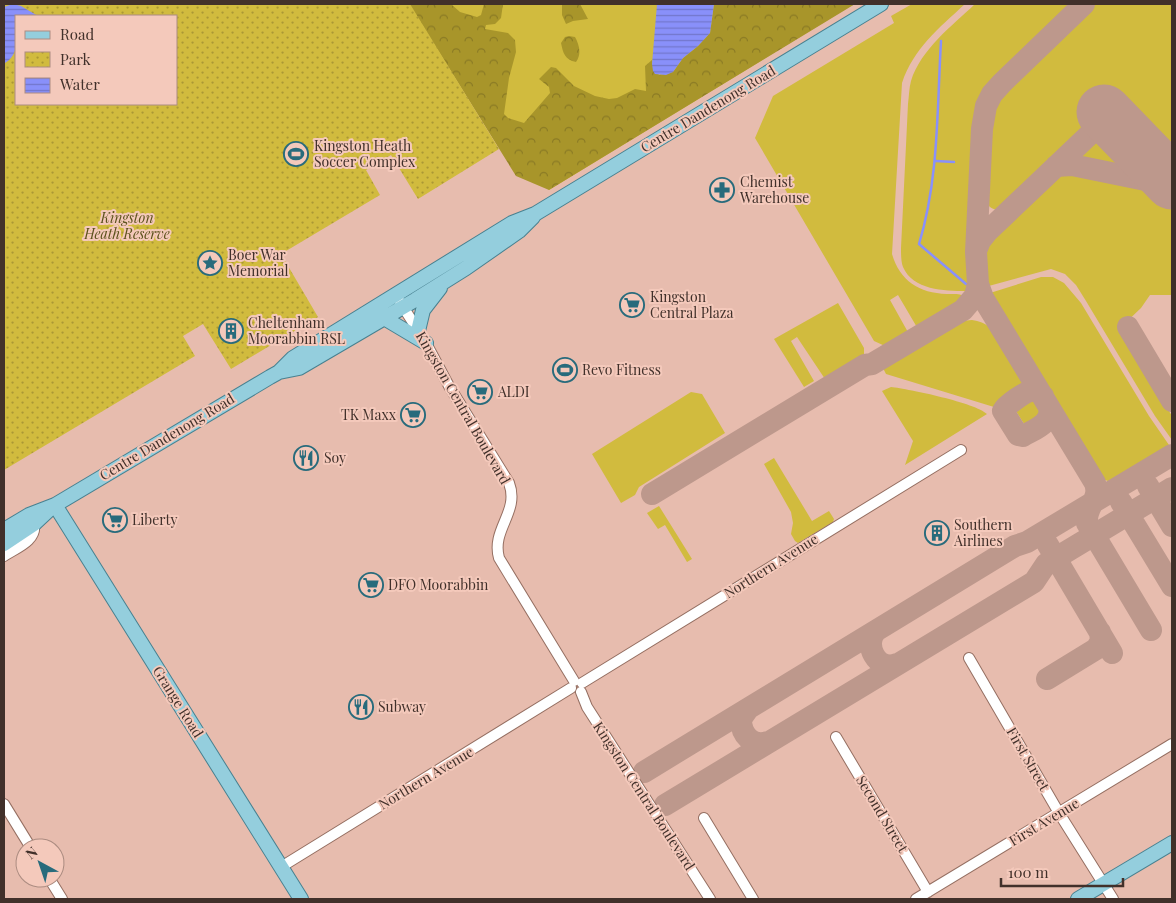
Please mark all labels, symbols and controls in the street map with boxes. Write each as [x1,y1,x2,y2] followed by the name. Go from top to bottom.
[15,15,178,105] legend
[60,24,94,44] text: Road
[60,49,92,69] text: Park
[637,61,779,156] street label: Centre Dandenong Road
[59,74,100,94] text: Water
[314,136,416,171] place label: Kingston Heath Soccer Complex
[283,141,309,167] sports icon: Kingston Heath Soccer Complex
[739,172,809,207] place label: Chemist Warehouse
[709,177,735,203] pharmacy icon: Chemist Warehouse
[83,208,170,243] park label: Kingston Heath Reserve
[228,245,288,280] place label: Boer War Memorial
[197,250,223,276] place icon: Boer War Memorial
[650,287,733,322] place label: Kingston Central Plaza
[619,292,645,318] supermarket icon: Kingston Central Plaza
[248,313,345,348] place label: Cheltenham Moorabbin RSL
[218,318,244,344] building icon: Cheltenham Moorabbin RSL
[412,328,515,488] street label: Kingston Central Boulevard
[552,357,578,383] sports icon: Revo Fitness
[582,360,661,379] place label: Revo Fitness
[467,379,493,405] supermarket icon: ALDI
[497,382,530,401] place label: ALDI
[96,389,238,484] street label: Centre Dandenong Road
[400,402,426,428] supermarket icon: TK Maxx
[341,405,397,424] place label: TK Maxx
[293,445,319,471] restaurant icon: Soy
[324,448,346,467] place label: Soy
[102,507,128,533] supermarket icon: Liberty
[132,510,178,529] place label: Liberty
[953,515,1013,550] place label: Southern Airlines
[924,520,950,546] building icon: Southern Airlines
[720,529,821,602] street label: Northern Avenue
[358,572,384,598] supermarket icon: DFO Moorabbin
[388,575,489,594] place label: DFO Moorabbin
[149,662,208,741] street label: Grange Road
[348,694,374,720] restaurant icon: Subway
[378,697,426,716] place label: Subway
[589,718,700,874] street label: Kingston Central Boulevard
[1003,724,1055,795] street label: First Street
[375,742,477,813] street label: Northern Avenue
[852,772,913,857] street label: Second Street
[1005,793,1082,850] street label: First Avenue
[15,838,65,888] north arrow
[21,842,41,863] text: N
[1001,856,1124,888] scale bar
[1008,862,1049,882] text: 100 m

